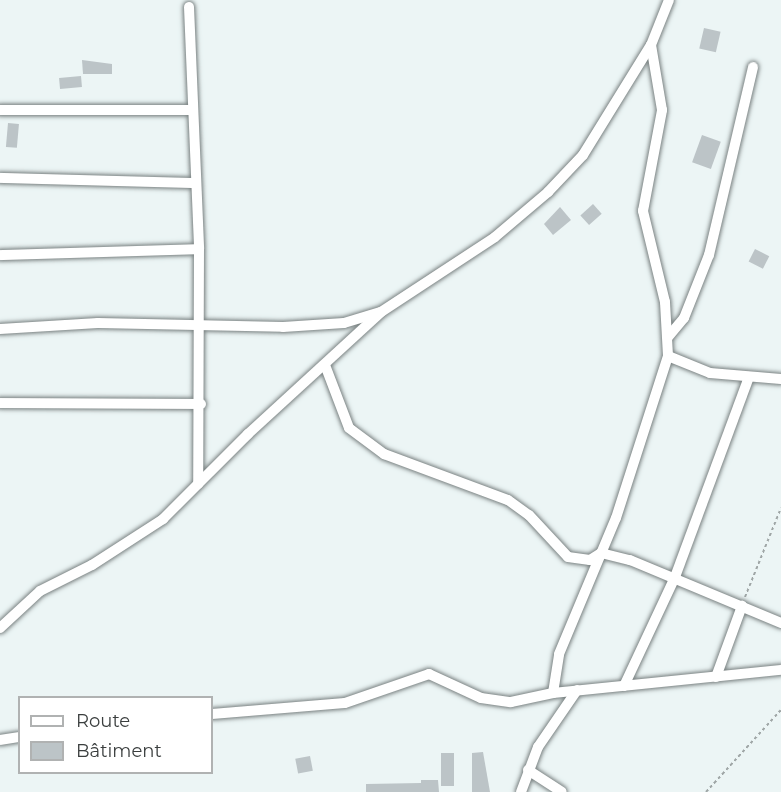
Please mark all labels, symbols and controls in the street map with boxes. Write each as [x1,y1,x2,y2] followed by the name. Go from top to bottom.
[18,696,213,774] legend
[76,710,130,732] text: Route
[76,740,162,762] text: Bâtiment

